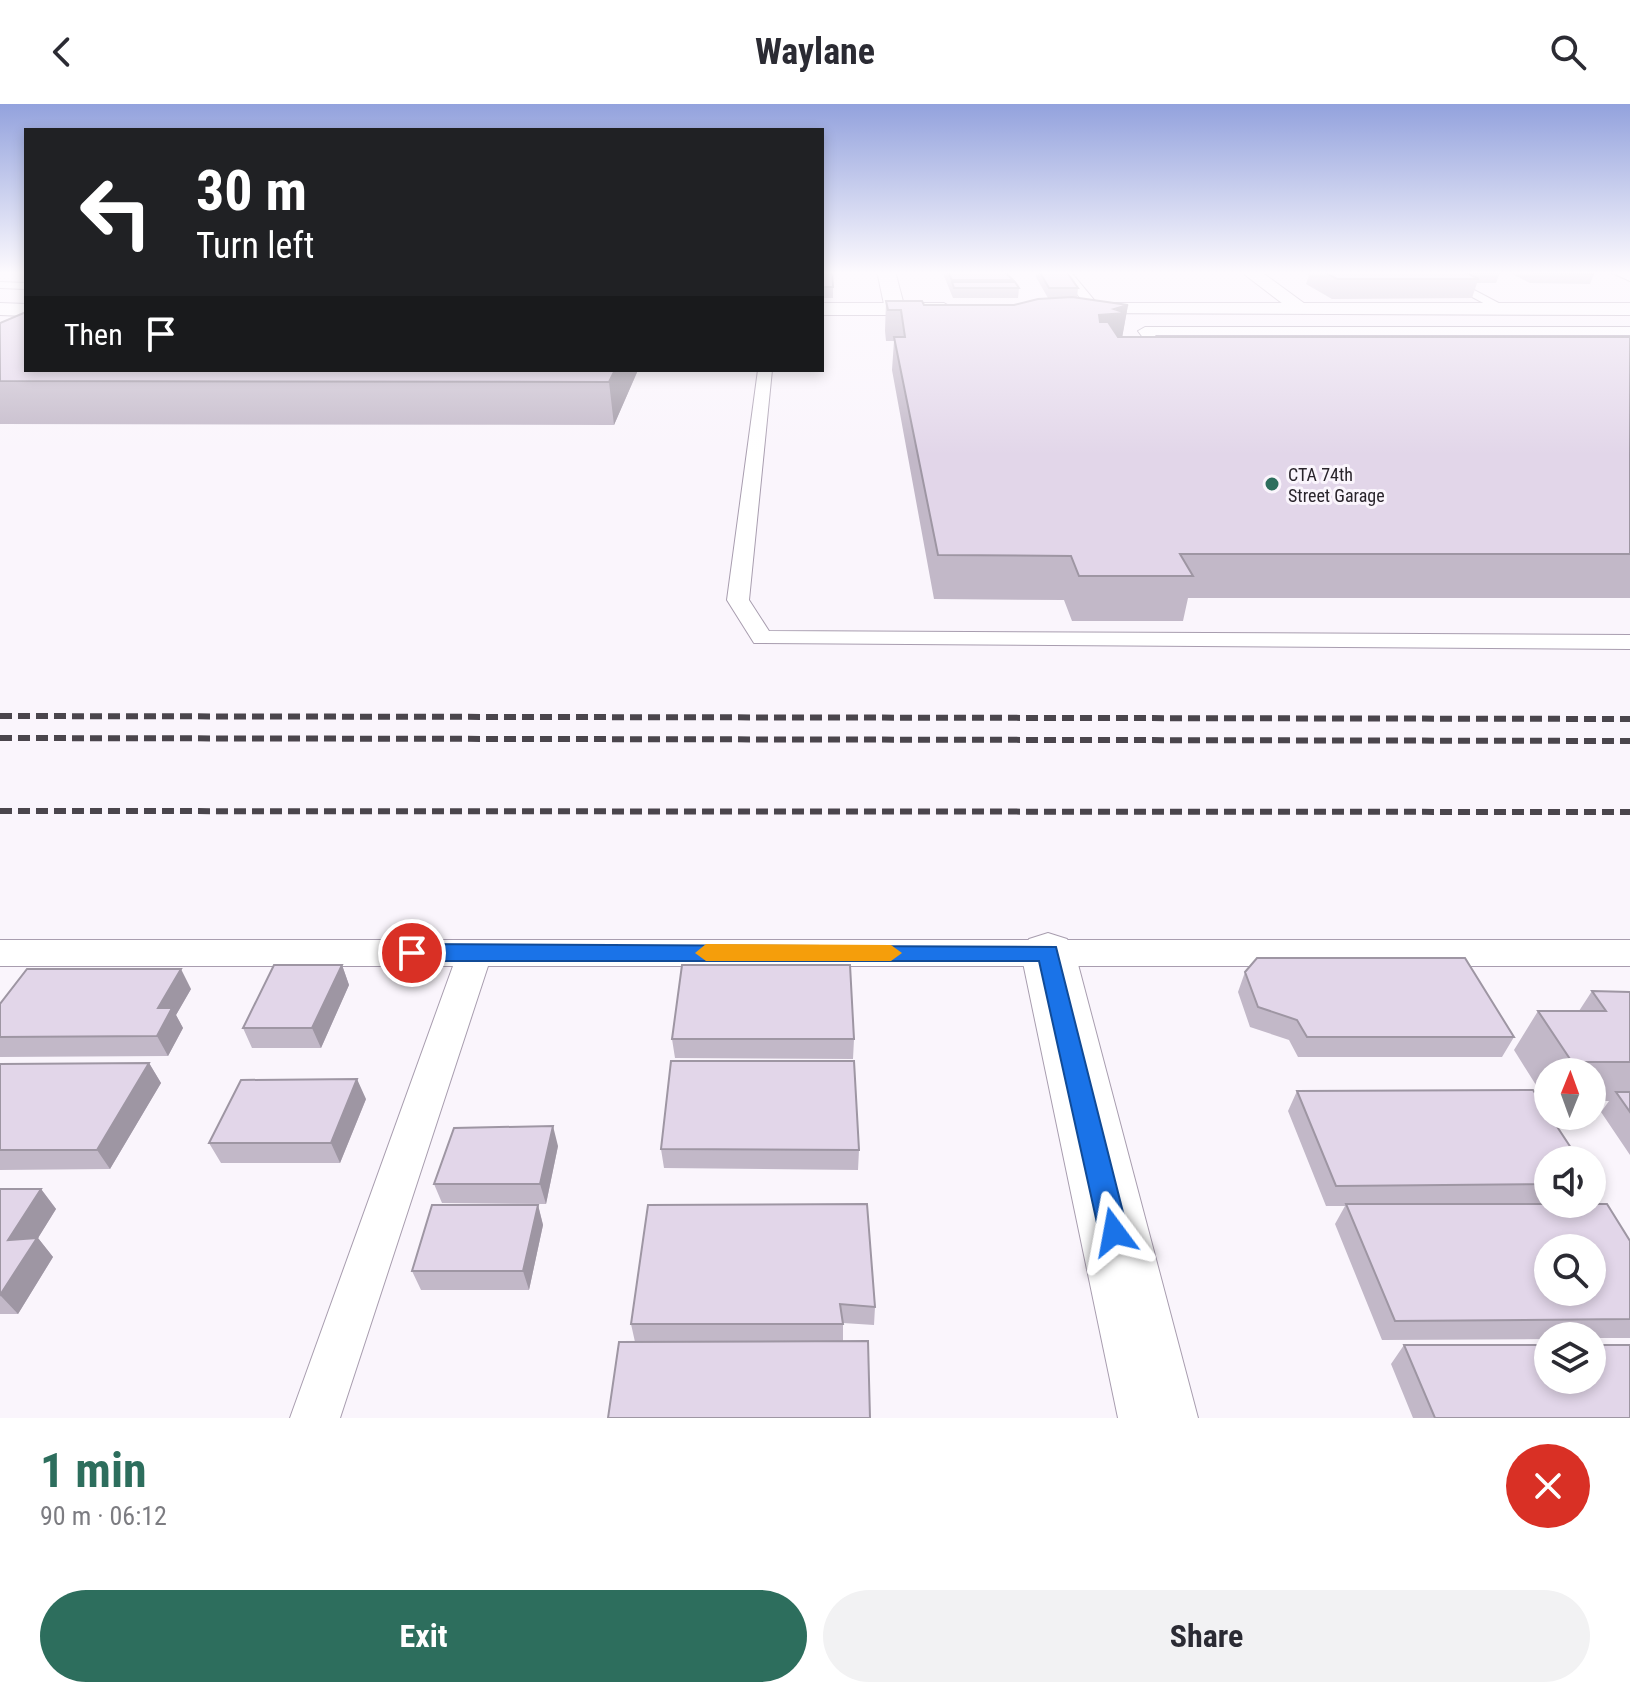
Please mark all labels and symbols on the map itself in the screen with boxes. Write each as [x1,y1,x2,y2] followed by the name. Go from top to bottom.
[1288,464,1385,506] place label: CTA 74th Street Garage
[1263,475,1281,493] marker: CTA 74th Street Garage
[378,919,446,987] pin
[1534,1058,1606,1130] north arrow
[1072,1190,1156,1274] position arrow

